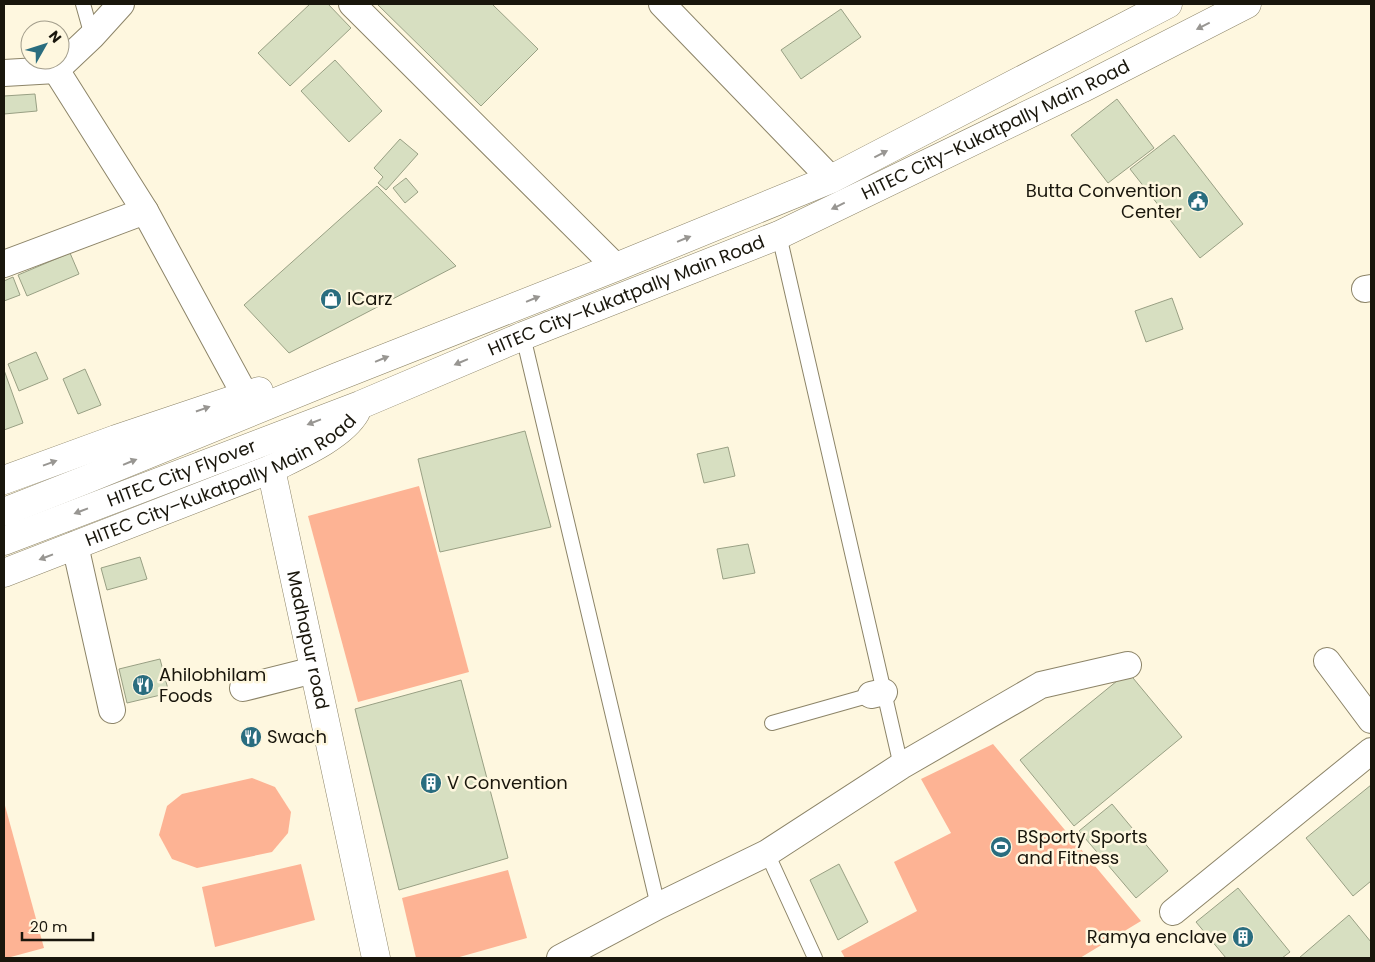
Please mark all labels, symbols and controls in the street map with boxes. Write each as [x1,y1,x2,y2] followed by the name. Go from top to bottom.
[20,20,70,70] north arrow
[1196,22,1211,30] one-way arrow
[44,26,66,47] text: N
[857,53,1134,205] street label: HITEC City–Kukatpally Main Road
[874,150,888,158] one-way arrow
[1026,178,1182,224] place label: Butta Convention Center
[1186,189,1210,213] public building icon: Butta Convention Center
[831,203,845,211] one-way arrow
[484,229,768,361] street label: HITEC City–Kukatpally Main Road
[677,235,692,243] one-way arrow
[347,286,392,311] place label: ICarz
[319,287,343,311] shop icon: ICarz
[526,295,540,303] one-way arrow
[375,355,390,363] one-way arrow
[454,358,469,366] one-way arrow
[196,405,211,413] one-way arrow
[81,409,362,552] street label: HITEC City–Kukatpally Main Road
[306,418,321,426] one-way arrow
[103,433,260,513] street label: HITEC City Flyover
[123,457,137,465] one-way arrow
[42,459,57,466] one-way arrow
[74,508,88,516] one-way arrow
[38,553,53,561] one-way arrow
[281,568,335,712] street label: Madhapur road
[159,662,266,708] place label: Ahilobhilam Foods
[131,673,155,697] restaurant icon: Ahilobhilam Foods
[267,724,327,749] place label: Swach
[239,725,263,749] restaurant icon: Swach
[447,770,568,795] place label: V Convention
[419,771,443,795] building icon: V Convention
[1017,824,1147,870] place label: BSporty Sports and Fitness
[989,835,1013,859] sports icon: BSporty Sports and Fitness
[22,910,94,942] scale bar
[30,916,68,937] text: 20 m
[1087,924,1227,949] place label: Ramya enclave
[1231,925,1255,949] building icon: Ramya enclave

